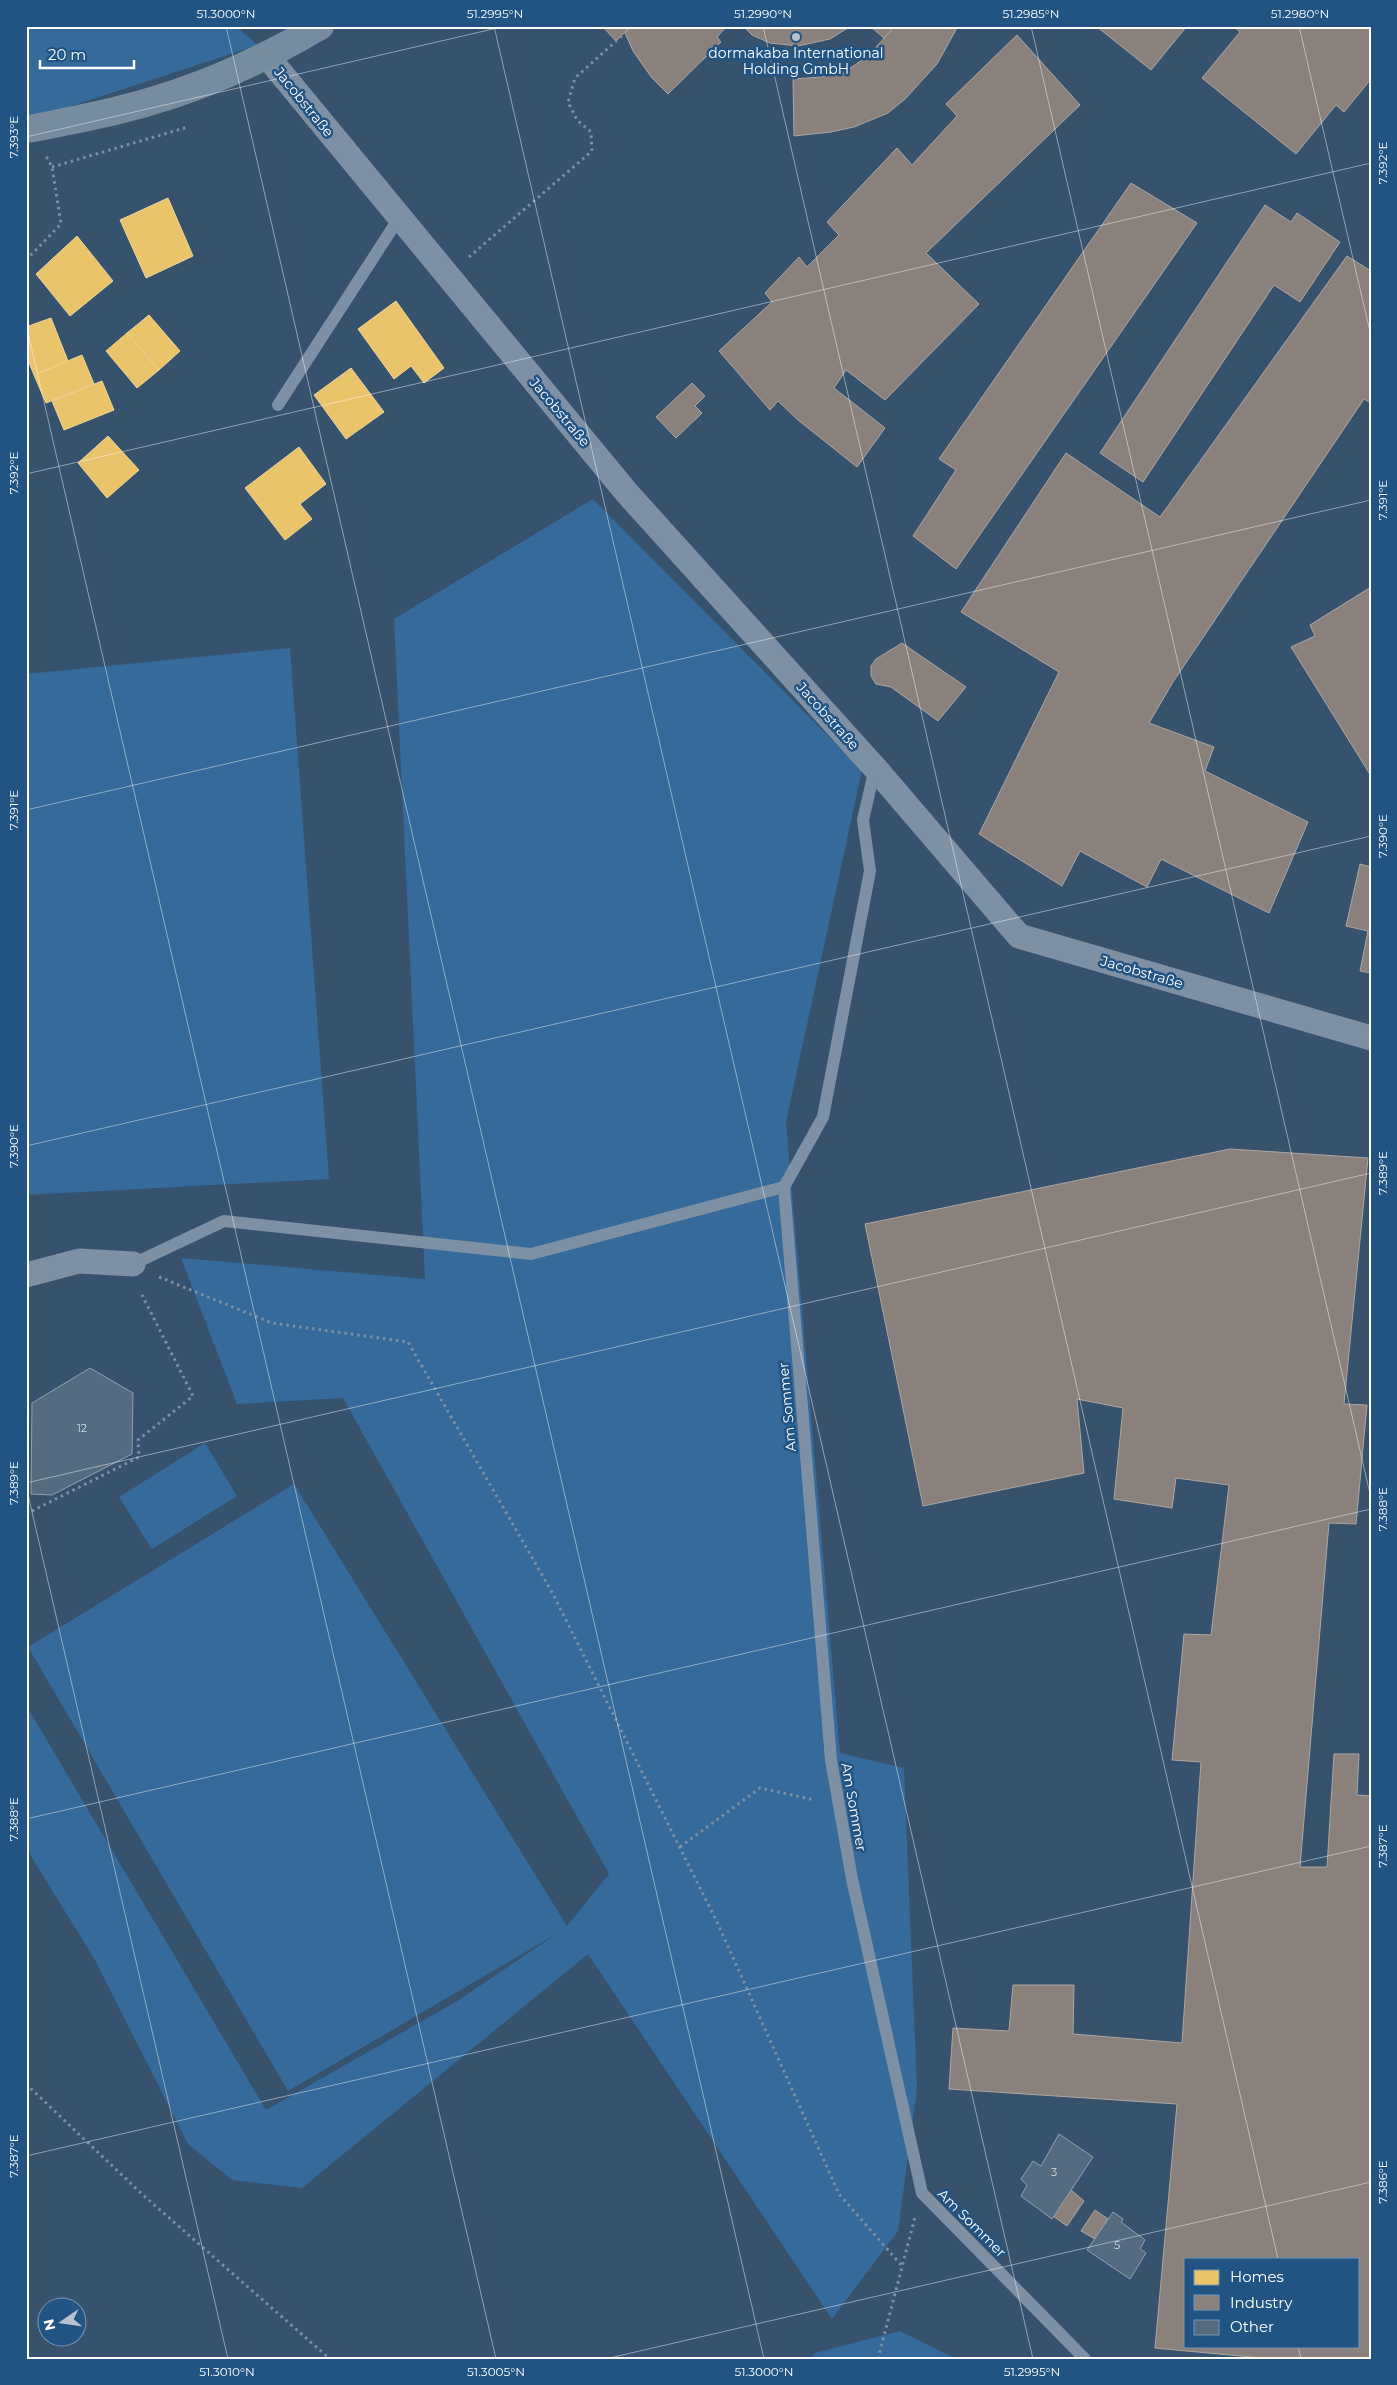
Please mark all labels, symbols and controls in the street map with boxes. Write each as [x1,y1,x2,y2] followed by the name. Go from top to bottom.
[196,6,256,21] text: 51.3000°N
[467,6,523,21] text: 51.2995°N
[734,6,792,21] text: 51.2990°N
[1003,6,1059,21] text: 51.2985°N
[1271,6,1329,21] text: 51.2980°N
[790,31,802,43] marker: dormakaba International Holding GmbH
[40,38,134,70] scale bar
[708,44,884,78] place label: dormakaba International Holding GmbH
[48,45,86,64] text: 20 m
[270,63,338,141] street label: Jacobstraße
[6,116,21,158] text: 7.393°E
[1375,141,1390,185] text: 7.392°E
[525,373,594,450] street label: Jacobstraße
[6,451,21,495] text: 7.392°E
[1375,480,1390,520] text: 7.391°E
[792,678,863,754] street label: Jacobstraße
[6,790,21,830] text: 7.391°E
[1375,814,1390,858] text: 7.390°E
[1098,951,1185,992] street label: Jacobstraße
[6,1124,21,1168] text: 7.390°E
[1375,1151,1390,1195] text: 7.389°E
[774,1361,800,1452] street label: Am Sommer
[77,1421,87,1435] house number: 12
[6,1461,21,1505] text: 7.389°E
[1375,1487,1390,1531] text: 7.388°E
[837,1761,871,1853] street label: Am Sommer
[6,1797,21,1841] text: 7.388°E
[1375,1824,1390,1868] text: 7.387°E
[6,2134,21,2178] text: 7.387°E
[1375,2160,1390,2204] text: 7.386°E
[1051,2165,1057,2179] house number: 3
[934,2185,1010,2261] street label: Am Sommer
[1114,2238,1120,2252] house number: 5
[1184,2258,1360,2348] legend
[1230,2267,1284,2286] text: Homes
[1230,2293,1293,2312] text: Industry
[38,2298,88,2348] north arrow
[39,2317,59,2332] text: N
[1230,2317,1274,2336] text: Other
[199,2364,255,2379] text: 51.3010°N
[467,2364,525,2379] text: 51.3005°N
[734,2364,794,2379] text: 51.3000°N
[1004,2364,1060,2379] text: 51.2995°N

